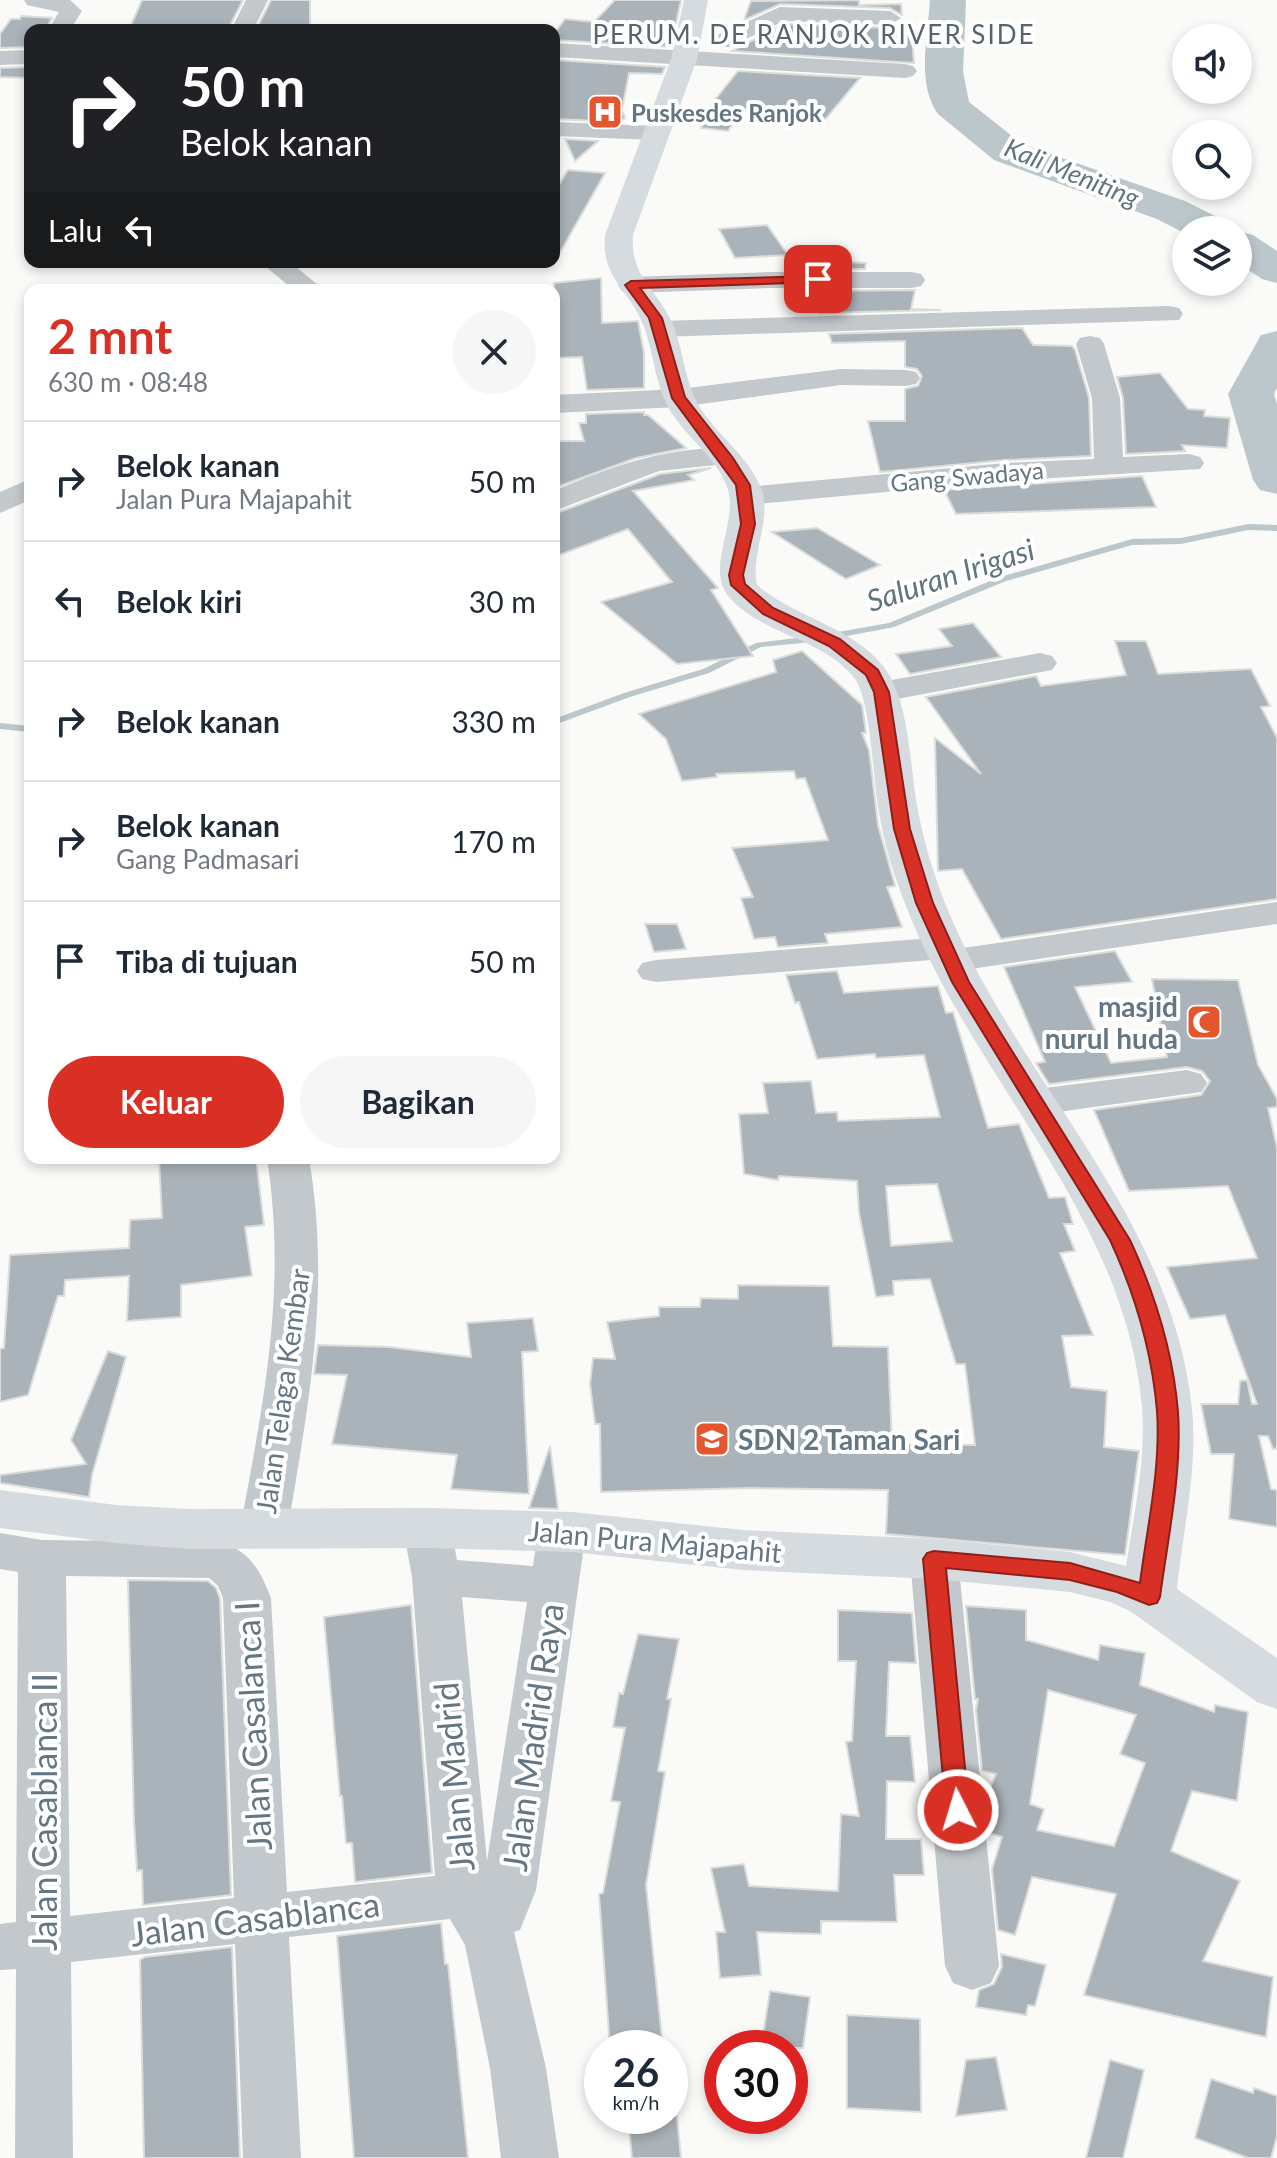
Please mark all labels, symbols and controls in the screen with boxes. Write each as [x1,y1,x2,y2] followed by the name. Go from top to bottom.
[592,18,1036,50] district label: PERUM. DE RANJOK RIVER SIDE
[1172,24,1252,296] map controls
[1172,24,1252,104] button: sound
[180,52,305,119] text: 50 m
[48,56,152,160] icon: right
[586,93,624,131] hospital icon: Puskesdes Ranjok
[631,98,822,127] place label: Puskesdes Ranjok
[180,120,373,164] text: Belok kanan
[1172,120,1252,200] button: search
[1000,131,1144,214] water label: Kali Meniting
[118,208,162,252] icon: left
[48,212,102,248] text: Lalu
[1172,216,1252,296] button: layers
[784,245,852,313] pin
[796,257,840,301] icon: arrive
[48,307,172,364] text: 2 mnt
[452,310,536,394] button: close
[48,366,208,398] text: 630 m · 08:48
[116,447,280,483] text: Belok kanan
[889,455,1045,497] street label: Gang Swadaya
[48,459,92,503] icon: right
[469,463,536,499] text: 50 m
[116,483,352,515] text: Jalan Pura Majapahit
[862,530,1038,618] water label: Saluran Irigasi
[48,579,92,623] icon: left
[116,583,242,619] text: Belok kiri
[469,583,536,619] text: 30 m
[48,699,92,743] icon: right
[116,703,280,739] text: Belok kanan
[451,703,536,739] text: 330 m
[116,807,280,843] text: Belok kanan
[48,819,92,863] icon: right
[451,823,536,859] text: 170 m
[116,843,299,875] text: Gang Padmasari
[48,939,92,983] icon: arrive
[116,943,298,979] text: Tiba di tujuan
[469,943,536,979] text: 50 m
[1045,989,1178,1055] place label: masjid nurul huda
[1185,1003,1223,1041] mosque icon: masjid nurul huda
[48,1056,284,1148] button: Keluar
[300,1056,536,1148] button: Bagikan
[248,1266,316,1516] street label: Jalan Telaga Kembar
[693,1420,731,1458] school or university icon: SDN 2 Taman Sari
[738,1422,960,1456] place label: SDN 2 Taman Sari
[527,1513,783,1569] street label: Jalan Pura Majapahit
[225,1600,279,1852] street label: Jalan Casalanca I
[493,1600,571,1874] street label: Jalan Madrid Raya
[23,1673,64,1951] street label: Jalan Casablanca II
[424,1681,482,1873] street label: Jalan Madrid
[916,1768,1000,1852] position arrow
[128,1882,382,1954] street label: Jalan Casablanca
[704,2030,808,2134] speed limit sign: 30
[613,2048,659,2096] text: 26
[613,2090,659,2114] text: km/h

